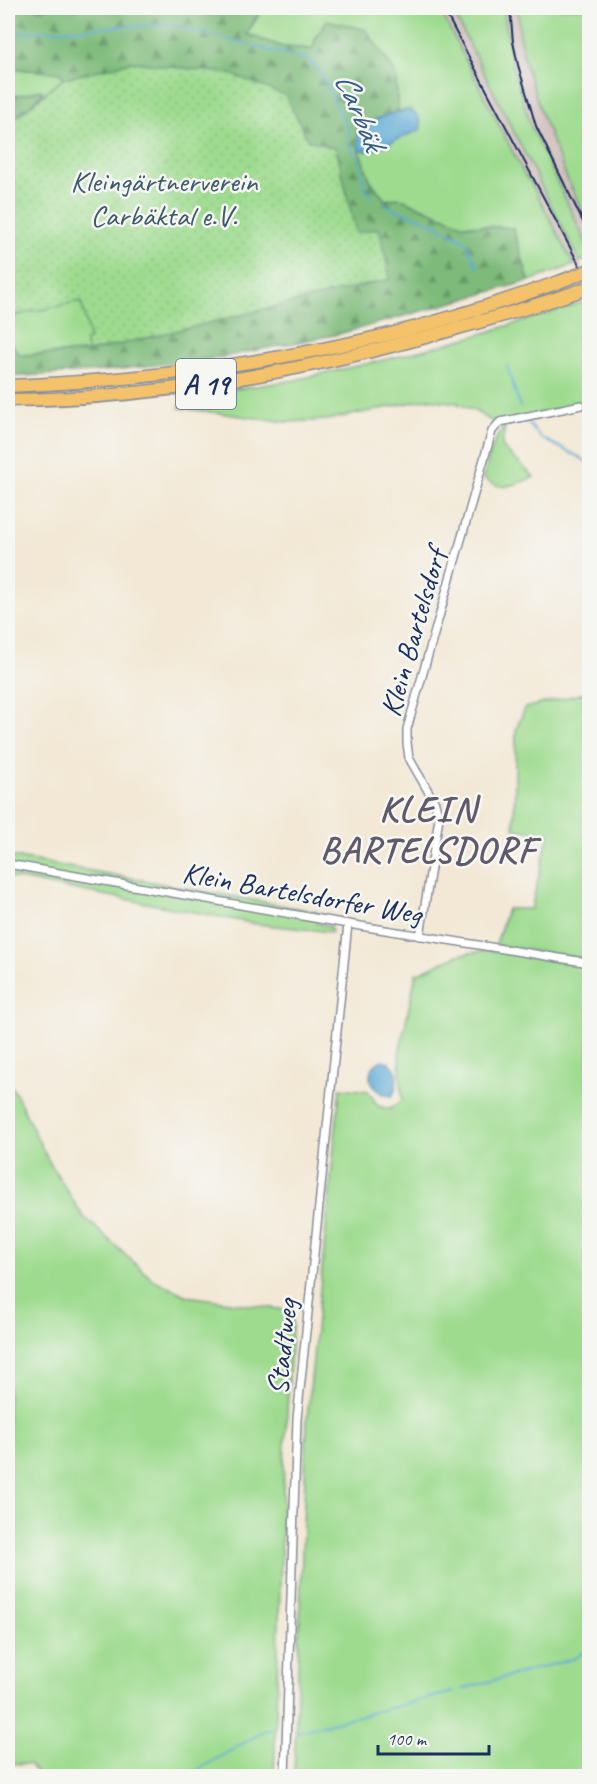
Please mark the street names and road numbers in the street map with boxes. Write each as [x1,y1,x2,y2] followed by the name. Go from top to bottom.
[176,359,236,409] road number: A 19
[371,538,457,721] street label: Klein Bartelsdorf
[180,853,427,933] street label: Klein Bartelsdorfer Weg
[258,1295,306,1397] street label: Stadtweg

